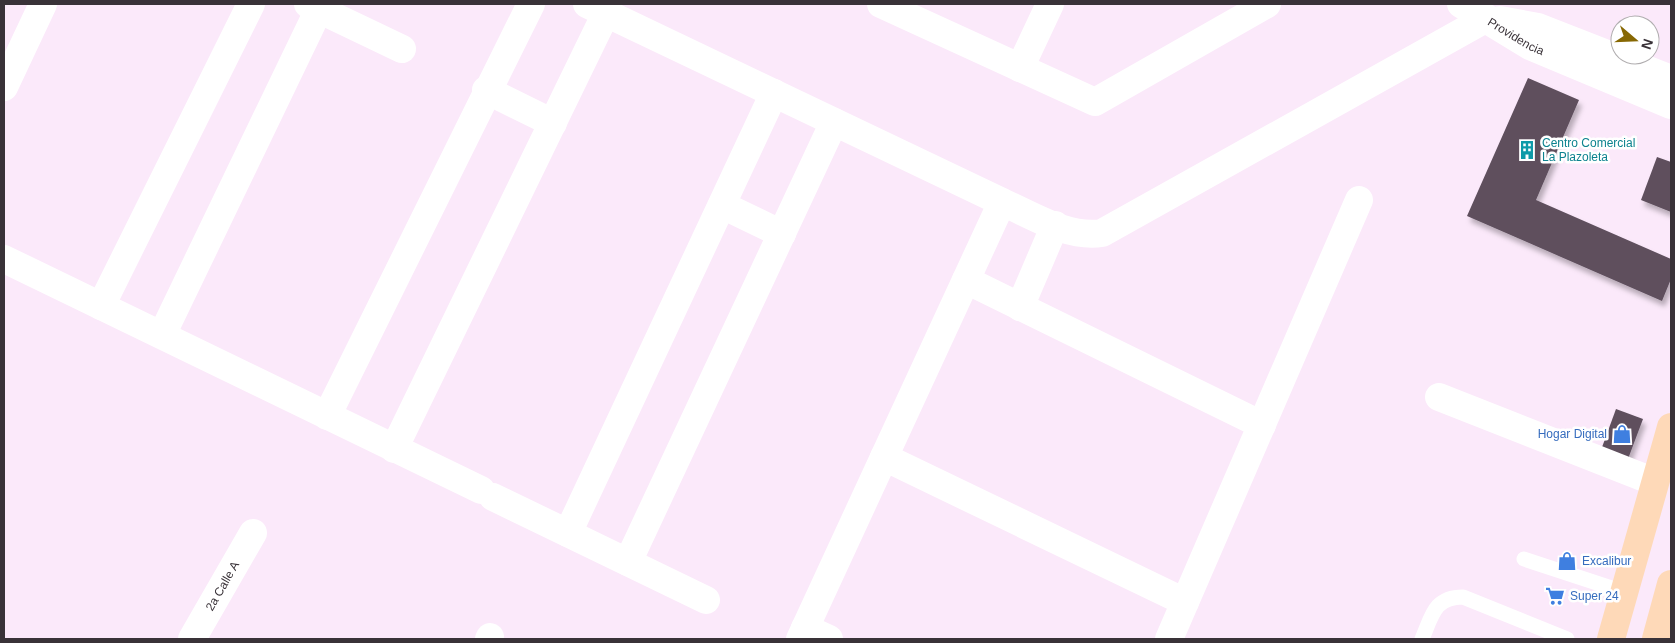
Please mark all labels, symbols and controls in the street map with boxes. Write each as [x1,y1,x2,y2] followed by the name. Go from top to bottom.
[1485,15,1546,58] street label: Providencia
[1610,15,1660,65] north arrow
[1638,37,1657,52] text: N
[1542,136,1635,164] place label: Centro Comercial La Plazoleta
[1516,139,1538,161] building icon: Centro Comercial La Plazoleta
[1611,423,1633,445] shop icon: Hogar Digital
[1538,427,1607,441] place label: Hogar Digital
[1556,550,1578,572] shop icon: Excalibur
[1582,554,1631,568] place label: Excalibur
[203,559,242,613] street label: 2a Calle A
[1544,585,1566,607] supermarket icon: Super 24
[1570,589,1619,603] place label: Super 24

